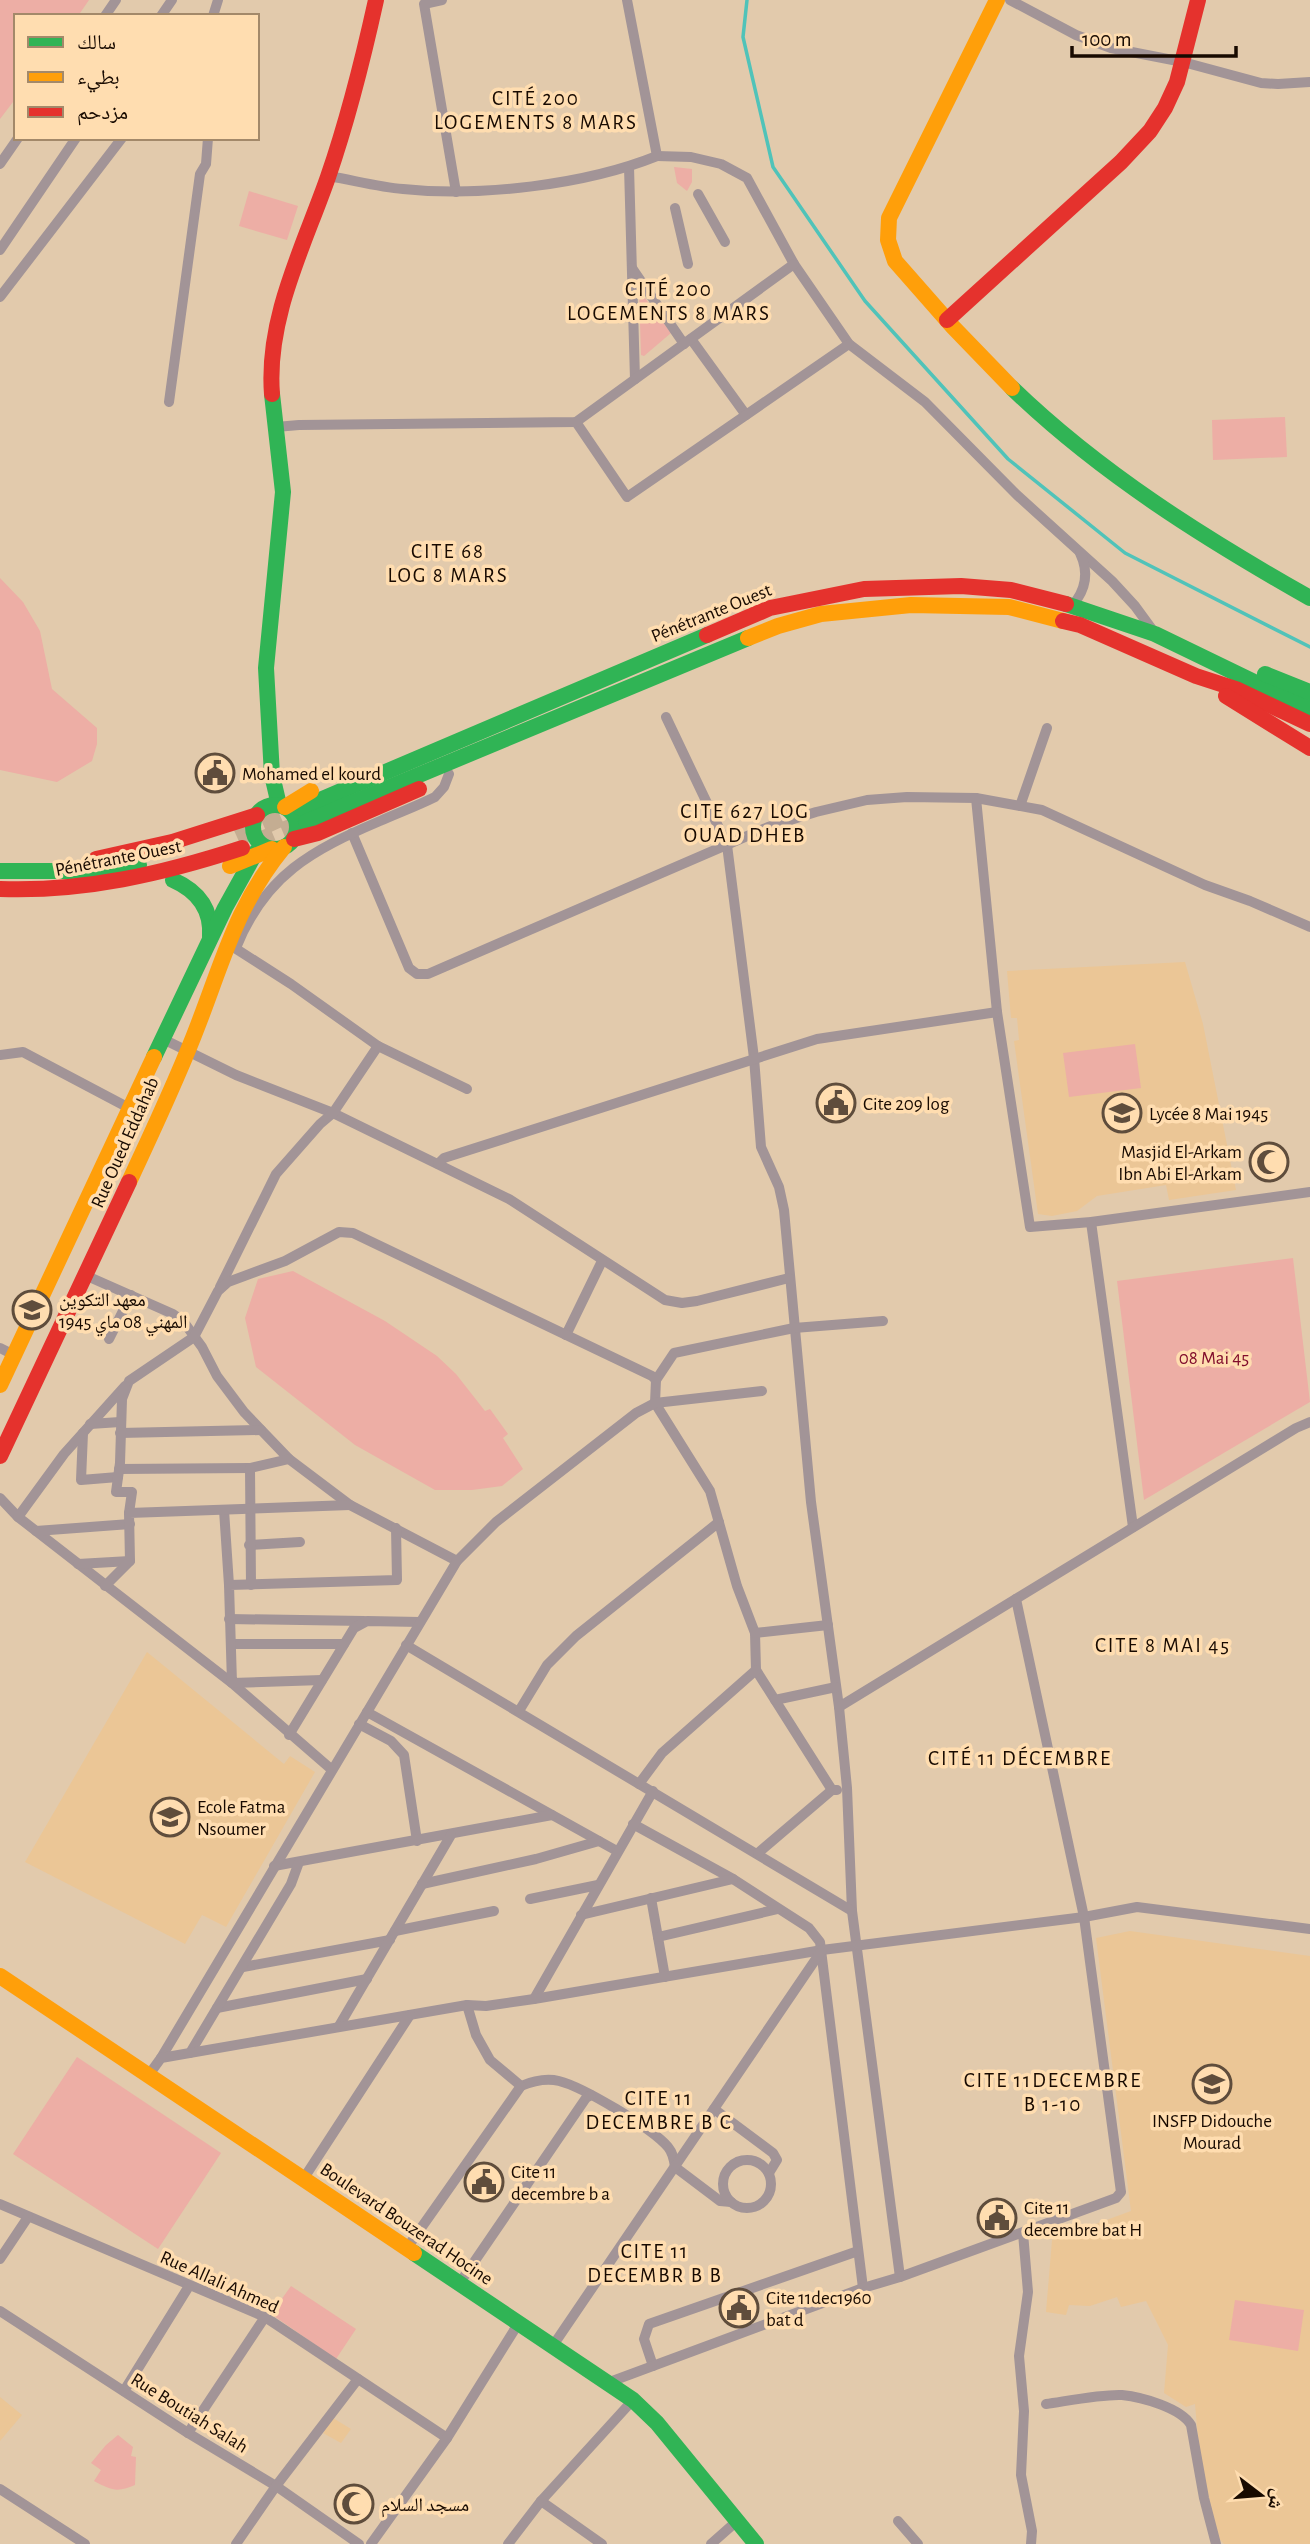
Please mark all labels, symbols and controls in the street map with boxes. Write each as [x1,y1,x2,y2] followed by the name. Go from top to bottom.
[14,14,259,140] legend
[1072,14,1236,58] scale bar
[1082,29,1132,50] text: 100 m
[77,32,116,53] text: سالك
[77,67,120,93] text: بطيء
[434,86,638,133] district label: CITÉ 200 LOGEMENTS 8 MARS
[77,102,128,126] text: مزدحم
[567,277,771,324] district label: CITÉ 200 LOGEMENTS 8 MARS
[387,541,509,586] district label: CITE 68 LOG 8 MARS
[649,581,775,646] street label: Pénétrante Ouest
[194,752,236,794] public building icon: Mohamed el kourd
[242,765,381,784] place label: Mohamed el kourd
[680,801,810,846] district label: CITE 627 LOG OUAD DHEB
[54,837,183,880] street label: Pénétrante Ouest
[88,1074,163,1211] street label: Rue Oued Eddahab
[815,1082,857,1124] public building icon: Cite 209 log
[1101,1092,1143,1134] school or university icon: Lycée 8 Mai 1945
[863,1095,950,1114] place label: Cite 209 log
[1149,1105,1268,1124] place label: Lycée 8 Mai 1945
[1248,1141,1290,1183] mosque icon: Masjid El-Arkam Ibn Abi El-Arkam
[1118,1143,1242,1184] place label: Masjid El-Arkam Ibn Abi El-Arkam
[11,1289,53,1331] school or university icon: معهد التكوين المهني 08 ماي 1945
[59,1291,187,1337] place label: معهد التكوين المهني 08 ماي 1945
[1179,1349,1249,1368] park label: 08 Mai 45
[1095,1635,1231,1656] district label: CITE 8 MAI 45
[928,1746,1112,1769] district label: CITÉ 11 DÉCEMBRE
[149,1796,191,1838] school or university icon: Ecole Fatma Nsoumer
[197,1798,286,1839] place label: Ecole Fatma Nsoumer
[1191,2063,1233,2105] school or university icon: INSFP Didouche Mourad
[964,2070,1142,2115] district label: CITE 11DECEMBRE B 1-10
[585,2088,733,2133] district label: CITE 11 DECEMBRE B C
[1152,2112,1272,2153] place label: INSFP Didouche Mourad
[317,2160,496,2289] street label: Boulevard Bouzerad Hocine
[463,2161,505,2203] public building icon: Cite 11 decembre b a
[511,2163,610,2204] place label: Cite 11 decembre b a
[976,2197,1018,2239] public building icon: Cite 11 decembre bat H
[1024,2199,1142,2240] place label: Cite 11 decembre bat H
[587,2241,723,2286] district label: CITE 11 DECEMBR B B
[157,2248,282,2317] street label: Rue Allali Ahmed
[718,2287,760,2329] public building icon: Cite 11dec1960 bat d
[766,2289,872,2330] place label: Cite 11dec1960 bat d
[127,2370,251,2457] street label: Rue Boutiah Salah
[1226,2460,1296,2530] north arrow
[333,2483,375,2525] mosque icon: مسجد السلام
[1263,2487,1288,2512] text: ش
[381,2496,469,2518] place label: مسجد السلام

